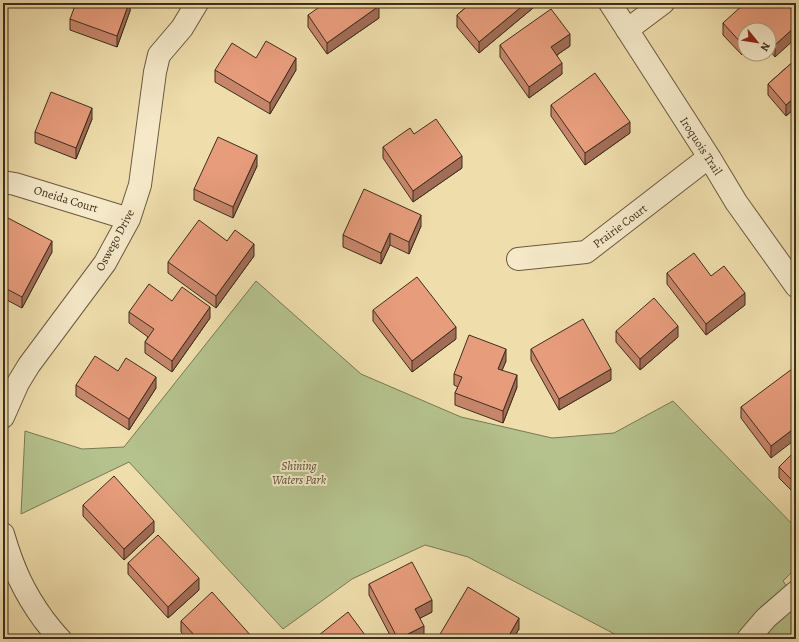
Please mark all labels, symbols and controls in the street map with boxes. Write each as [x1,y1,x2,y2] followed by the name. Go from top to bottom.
[737,22,777,62] north arrow
[757,40,774,54] text: N
[676,114,726,178] street label: Iroquois Trail
[32,182,100,216] street label: Oneida Court
[590,200,650,252] street label: Prairie Court
[92,206,138,274] street label: Oswego Drive
[272,458,327,488] park label: Shining Waters Park

